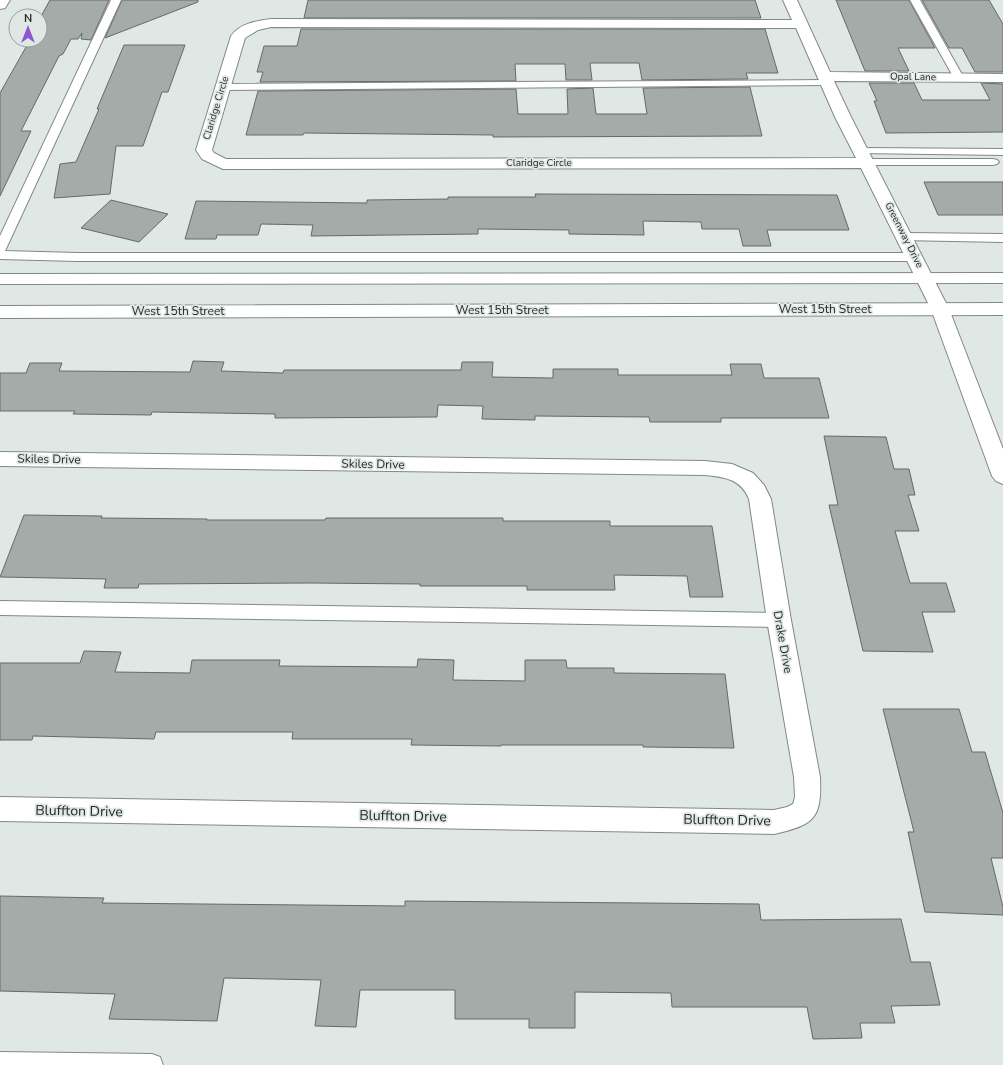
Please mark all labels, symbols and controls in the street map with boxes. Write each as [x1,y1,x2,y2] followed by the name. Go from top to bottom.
[8,8,48,48] north arrow
[24,11,32,26] text: N
[890,70,936,84] street label: Opal Lane
[200,74,232,142] street label: Claridge Circle
[506,156,572,170] street label: Claridge Circle
[881,200,927,270] street label: Greenway Drive
[778,301,872,317] street label: West 15th Street
[455,302,549,318] street label: West 15th Street
[131,303,225,319] street label: West 15th Street
[17,450,81,468] street label: Skiles Drive
[341,455,405,473] street label: Skiles Drive
[770,609,796,675] street label: Drake Drive
[35,801,123,821] street label: Bluffton Drive
[359,806,447,826] street label: Bluffton Drive
[683,810,771,830] street label: Bluffton Drive

